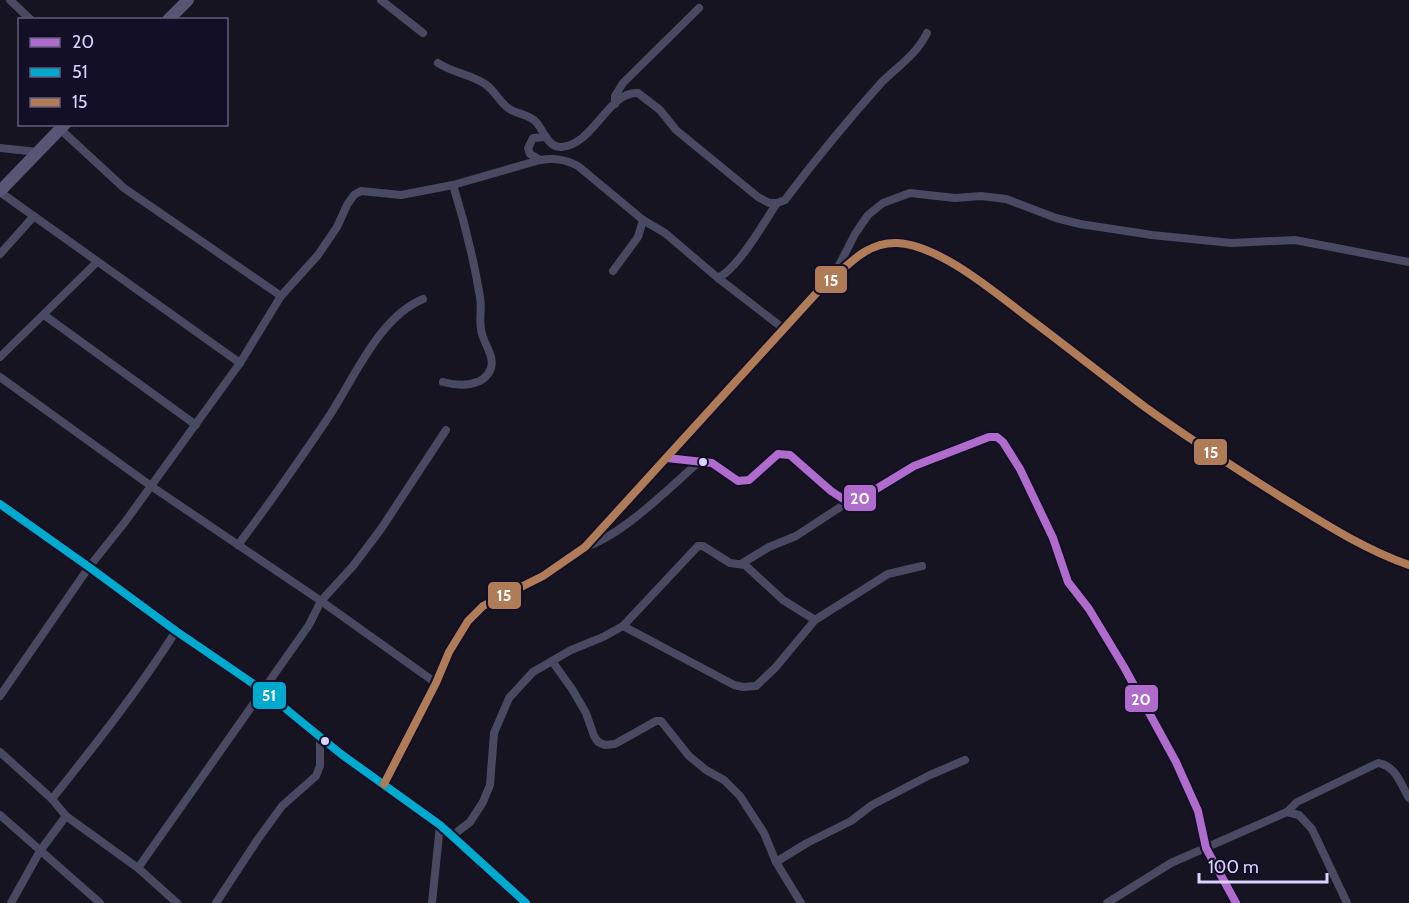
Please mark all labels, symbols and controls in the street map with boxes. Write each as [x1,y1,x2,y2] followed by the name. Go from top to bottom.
[18,18,228,126] legend
[72,31,94,53] text: 20
[72,61,88,83] text: 51
[72,91,88,113] text: 15
[814,265,848,294] line badge: 15
[824,271,838,290] text: 15
[1193,438,1228,466] line badge: 15
[1204,443,1218,462] text: 15
[697,456,709,468] unlabelled marker
[843,484,877,512] line badge: 20
[850,489,870,508] text: 20
[487,581,522,610] line badge: 15
[497,586,511,605] text: 15
[252,681,287,710] line badge: 51
[1124,684,1159,713] line badge: 20
[262,686,276,705] text: 51
[1131,690,1151,709] text: 20
[319,735,331,747] unlabelled marker
[1199,846,1326,884] scale bar
[1208,856,1259,878] text: 100 m

